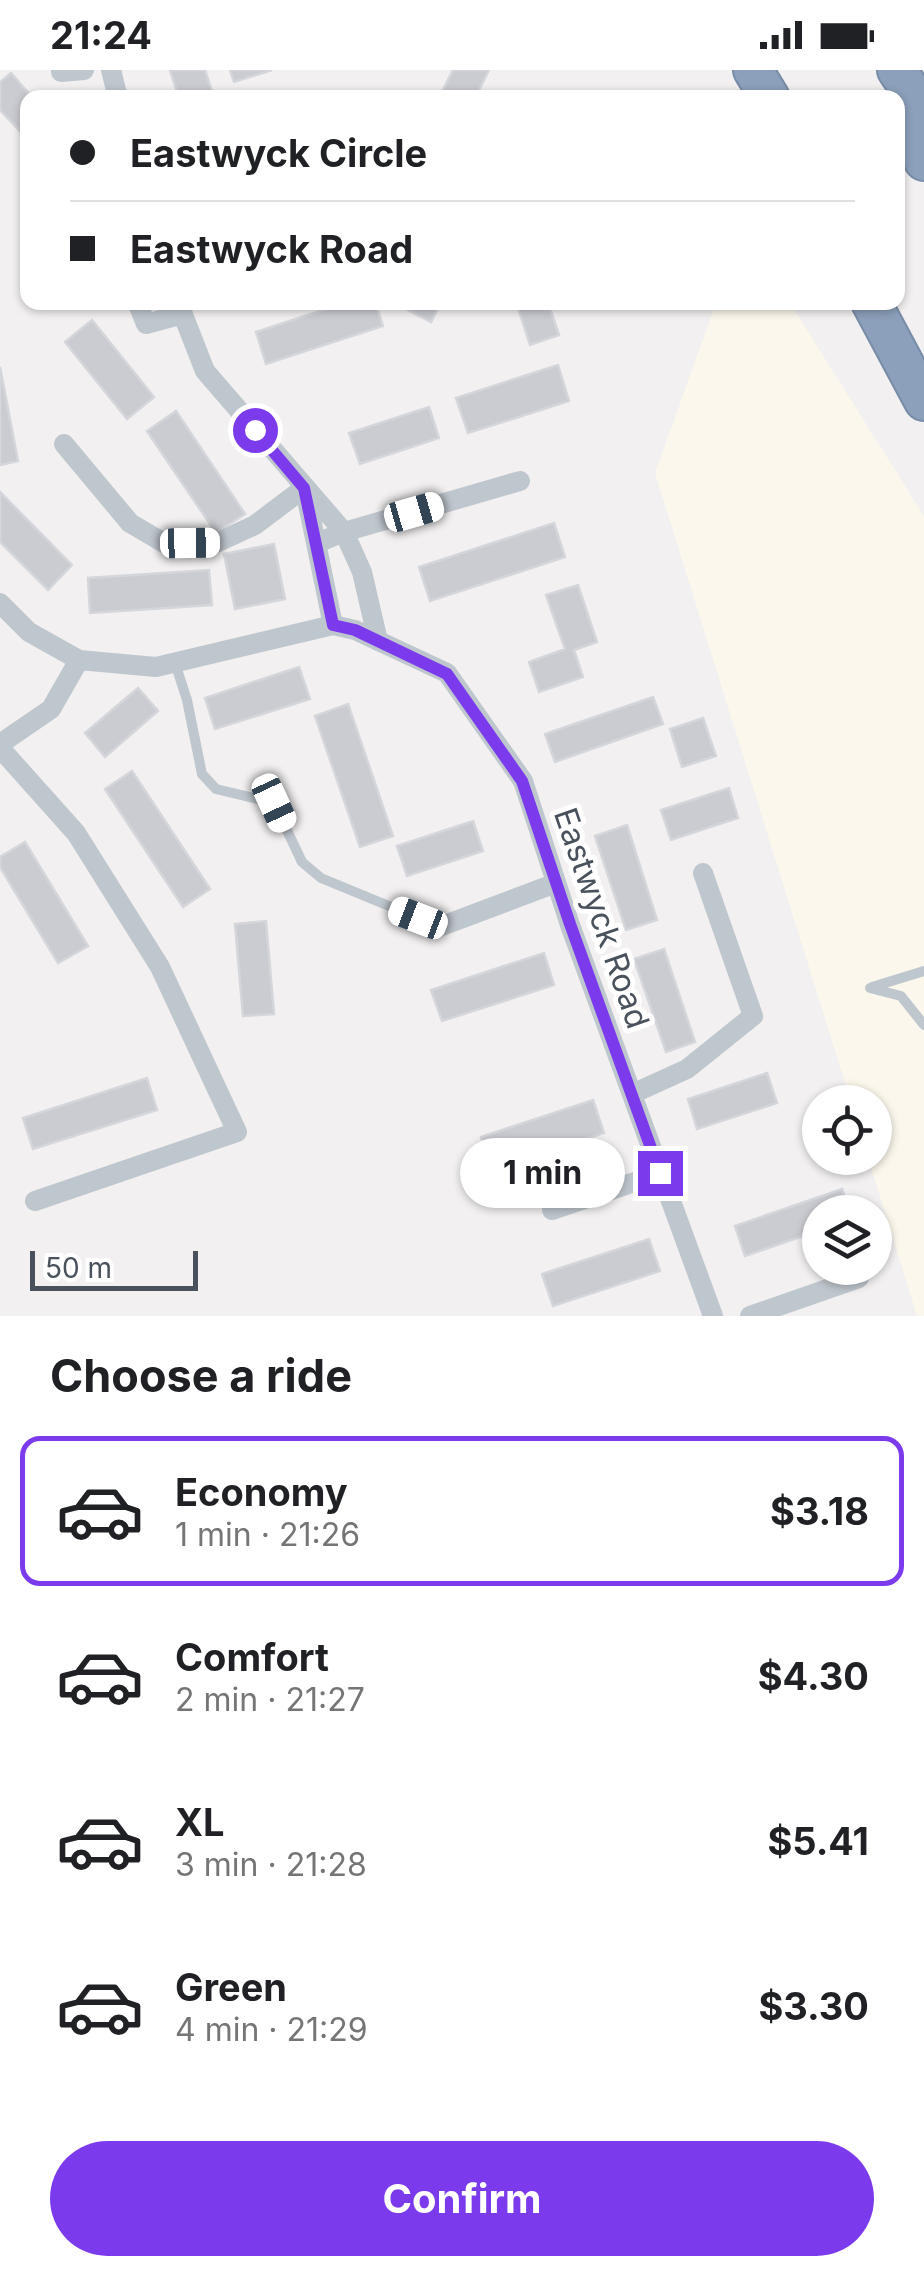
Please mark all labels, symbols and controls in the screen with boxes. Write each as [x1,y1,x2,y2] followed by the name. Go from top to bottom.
[50,12,152,58] text: 21:24
[130,130,427,176] text: Eastwyck Circle
[130,226,413,272] text: Eastwyck Road
[233,408,278,453] route start
[381,489,447,535] car
[160,527,220,559] car
[248,769,300,837] car
[546,803,658,1033] street label: Eastwyck Road
[385,893,451,943] car
[802,1085,892,1285] map controls
[802,1085,892,1175] button: locate
[460,1138,625,1208] callout: 1 min
[638,1151,683,1196] route end
[503,1153,582,1192] text: 1 min
[802,1195,892,1285] button: layers
[30,1246,198,1290] scale bar
[45,1251,112,1285] text: 50 m
[50,1348,352,1403] text: Choose a ride
[55,1466,145,1556] icon: car
[175,1469,348,1515] text: Economy
[770,1488,869,1534] text: $3.18
[175,1515,360,1554] text: 1 min · 21:26
[55,1631,145,1721] icon: car
[175,1634,329,1680] text: Comfort
[758,1653,869,1699] text: $4.30
[175,1680,365,1719] text: 2 min · 21:27
[55,1796,145,1886] icon: car
[175,1799,225,1845] text: XL
[767,1818,869,1864] text: $5.41
[175,1845,367,1884] text: 3 min · 21:28
[55,1961,145,2051] icon: car
[175,1964,287,2010] text: Green
[758,1983,869,2029] text: $3.30
[175,2010,368,2049] text: 4 min · 21:29
[50,2141,874,2256] button: Confirm

